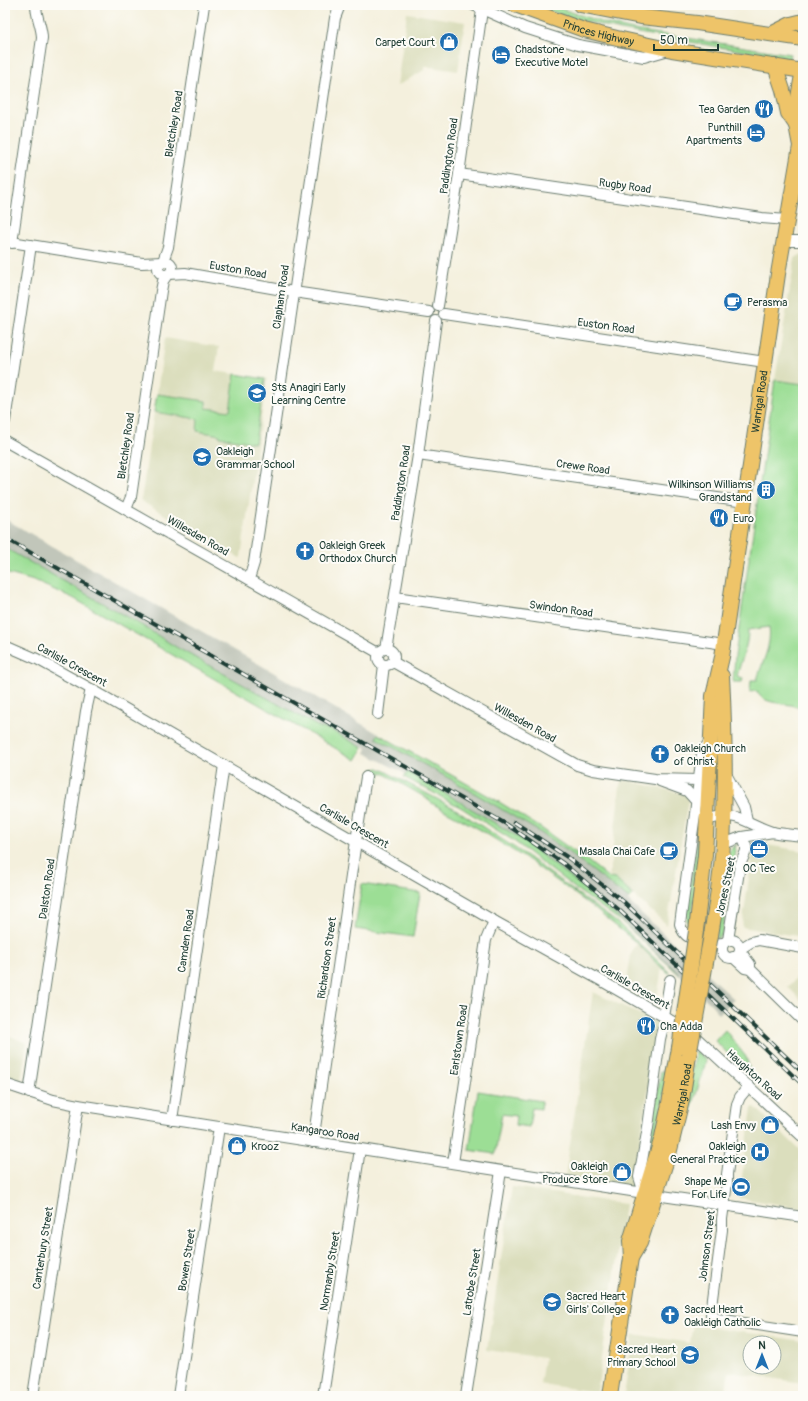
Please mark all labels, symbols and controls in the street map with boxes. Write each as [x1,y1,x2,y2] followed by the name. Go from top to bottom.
[561,16,636,48] street label: Princes Highway
[654,26,718,52] scale bar
[438,31,460,53] shop icon: Carpet Court
[660,33,688,48] text: 50 m
[375,36,436,49] place label: Carpet Court
[515,43,588,69] place label: Chadstone Executive Motel
[490,44,512,66] hotel icon: Chadstone Executive Motel
[162,90,186,158] street label: Bletchley Road
[753,98,775,120] restaurant icon: Tea Garden
[699,103,750,116] place label: Tea Garden
[437,117,461,195] street label: Paddington Road
[686,121,742,147] place label: Punthill Apartments
[745,122,767,144] hotel icon: Punthill Apartments
[598,176,652,196] street label: Rugby Road
[208,259,268,281] street label: Euston Road
[270,264,292,330] street label: Clapham Road
[722,291,744,313] cafe icon: Perasma
[747,296,787,309] place label: Perasma
[576,316,636,336] street label: Euston Road
[748,369,770,434] street label: Warrigal Road
[271,381,346,407] place label: Sts Anagiri Early Learning Centre
[246,382,268,404] school or university icon: Sts Anagiri Early Learning Centre
[115,412,137,480] street label: Bletchley Road
[389,444,413,522] street label: Paddington Road
[216,445,295,471] place label: Oakleigh Grammar School
[191,446,213,468] school or university icon: Oakleigh Grammar School
[555,457,611,477] street label: Crewe Road
[668,478,752,504] place label: Wilkinson Williams Grandstand
[755,479,777,501] building icon: Wilkinson Williams Grandstand
[708,507,730,529] restaurant icon: Euro
[733,512,754,525] place label: Euro
[165,513,231,559] street label: Willesden Road
[319,539,396,565] place label: Oakleigh Greek Orthodox Church
[294,540,316,562] church icon: Oakleigh Greek Orthodox Church
[528,598,594,620] street label: Swindon Road
[35,640,110,690] street label: Carlisle Crescent
[492,701,558,745] street label: Willesden Road
[674,742,746,768] place label: Oakleigh Church of Christ
[649,743,671,765] church icon: Oakleigh Church of Christ
[317,801,391,851] street label: Carlisle Crescent
[748,838,770,860] office icon: OC Tec
[658,840,680,862] cafe icon: Masala Chai Cafe
[579,845,656,858] place label: Masala Chai Cafe
[713,855,739,917] street label: Jones Street
[36,858,58,920] street label: Dalston Road
[743,862,776,875] place label: OC Tec
[175,909,197,973] street label: Camden Road
[315,916,339,1000] street label: Richardson Street
[598,962,672,1012] street label: Carlisle Crescent
[448,1004,470,1076] street label: Earlstown Road
[635,1015,657,1037] restaurant icon: Cha Adda
[660,1020,702,1033] place label: Cha Adda
[724,1047,784,1103] street label: Haughton Road
[670,1063,694,1127] street label: Warrigal Road
[759,1114,781,1136] shop icon: Lash Envy
[711,1119,756,1132] place label: Lash Envy
[290,1120,360,1144] street label: Kangaroo Road
[226,1135,248,1157] shop icon: Krooz
[251,1140,279,1153] place label: Krooz
[670,1140,747,1166] place label: Oakleigh General Practice
[749,1141,771,1163] hospital icon: Oakleigh General Practice
[542,1160,609,1186] place label: Oakleigh Produce Store
[611,1161,633,1183] shop icon: Oakleigh Produce Store
[684,1175,728,1201] place label: Shape Me For Life
[730,1176,752,1198] sports icon: Shape Me For Life
[30,1205,56,1290] street label: Canterbury Street
[696,1209,718,1282] street label: Johnson Street
[176,1227,198,1292] street label: Bowen Street
[317,1230,343,1312] street label: Normanby Street
[460,1247,484,1317] street label: Latrobe Street
[566,1290,626,1316] place label: Sacred Heart Girls' College
[541,1291,563,1313] school or university icon: Sacred Heart Girls' College
[684,1303,762,1329] place label: Sacred Heart Oakleigh Catholic
[659,1304,681,1326] church icon: Sacred Heart Oakleigh Catholic
[742,1335,782,1375] north arrow
[758,1339,766,1352] text: N
[607,1343,677,1369] place label: Sacred Heart Primary School
[679,1344,701,1366] school or university icon: Sacred Heart Primary School

